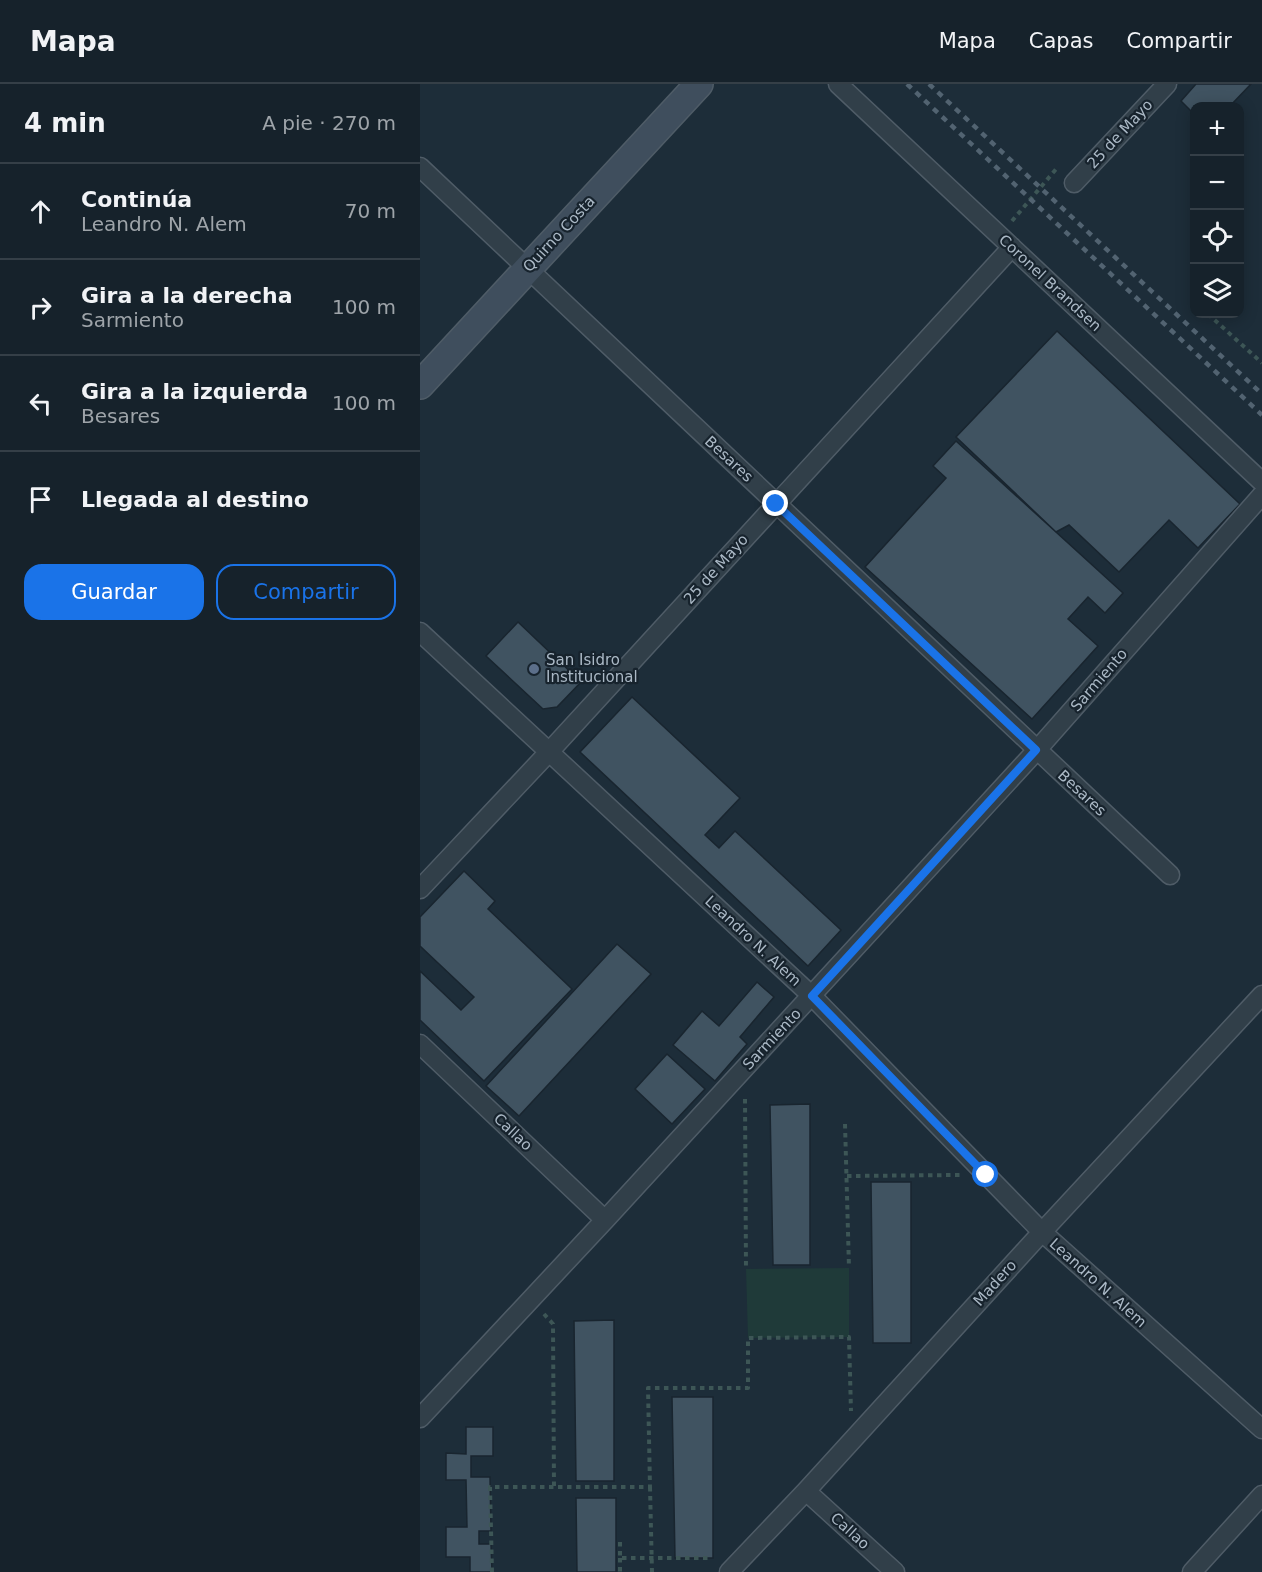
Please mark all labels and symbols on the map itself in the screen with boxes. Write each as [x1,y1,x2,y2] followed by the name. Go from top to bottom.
[1084,96,1156,172] street label: 25 de Mayo
[519,192,599,276] street label: Quirno Costa
[995,231,1105,335] street label: Coronel Brandsen
[701,432,757,486] street label: Besares
[762,490,788,516] route end
[680,530,752,608] street label: 25 de Mayo
[1067,645,1131,715] street label: Sarmiento
[546,651,638,686] place label: San Isidro Institucional
[527,662,541,676] marker: San Isidro Institucional
[1054,766,1110,820] street label: Besares
[701,892,805,990] street label: Leandro N. Alem
[739,1005,805,1073] street label: Sarmiento
[490,1110,536,1154] street label: Callao
[972,1161,998,1187] route start
[1046,1235,1150,1331] street label: Leandro N. Alem
[970,1256,1020,1310] street label: Madero
[827,1509,873,1553] street label: Callao

